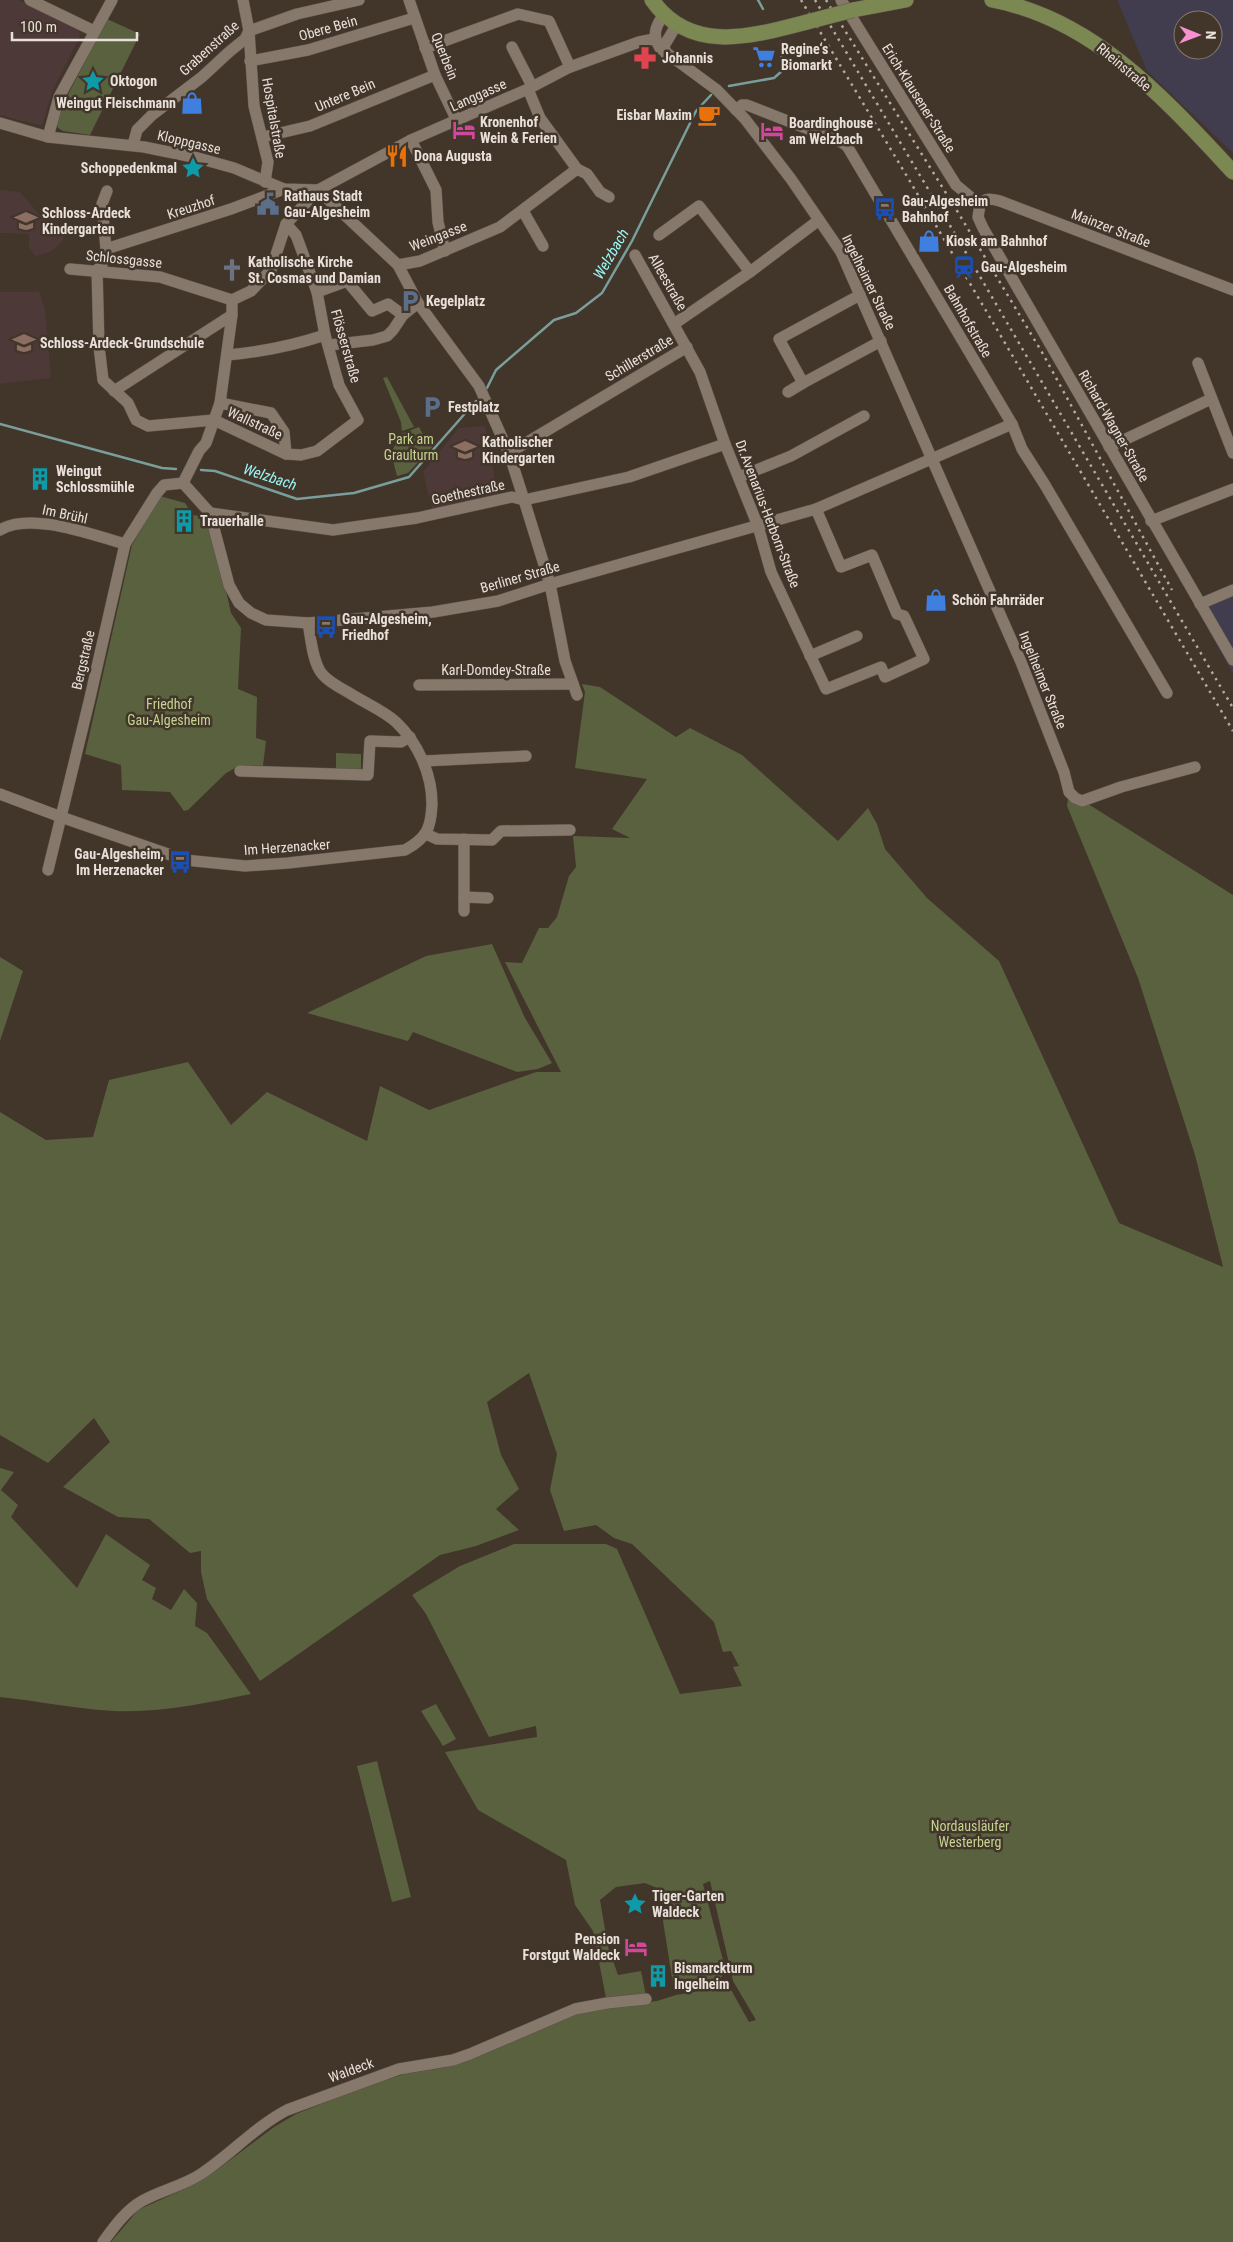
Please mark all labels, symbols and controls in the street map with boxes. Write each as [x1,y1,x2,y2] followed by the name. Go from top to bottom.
[12,10,138,42] scale bar
[1173,10,1223,60] north arrow
[297,12,359,44] street label: Obere Bein
[176,17,242,79] street label: Grabenstraße
[20,18,57,36] text: 100 m
[428,30,462,82] street label: Querbein
[1203,31,1219,40] text: N
[1094,40,1155,95] street label: Rheinstraße
[781,41,832,73] place label: Regine‘s Biomarkt
[879,41,959,156] street label: Erich-Klausener-Straße
[751,44,777,70] supermarket icon: Regine‘s Biomarkt
[632,45,658,71] pharmacy icon: Johannis
[662,50,713,66] place label: Johannis
[80,68,106,94] place icon: Oktogon
[110,73,157,89] place label: Oktogon
[313,75,377,115] street label: Untere Bein
[447,75,509,115] street label: Langgasse
[259,77,289,160] street label: Hospitalstraße
[179,90,205,116] shop icon: Weingut Fleischmann
[56,95,176,111] place label: Weingut Fleischmann
[696,102,722,128] cafe icon: Eisbar Maxim
[616,107,692,123] place label: Eisbar Maxim
[480,114,557,146] place label: Kronenhof Wein & Ferien
[789,115,873,147] place label: Boardinghouse am Welzbach
[451,117,477,143] hotel icon: Kronenhof Wein & Ferien
[759,118,785,144] hotel icon: Boardinghouse am Welzbach
[156,127,223,157] street label: Kloppgasse
[384,143,410,169] restaurant icon: Dona Augusta
[414,148,492,164] place label: Dona Augusta
[180,155,206,181] place icon: Schoppedenkmal
[81,160,177,176] place label: Schoppedenkmal
[284,188,370,220] place label: Rathaus Stadt Gau-Algesheim
[255,191,281,217] public building icon: Rathaus Stadt Gau-Algesheim
[165,192,218,222] street label: Kreuzhof
[902,193,988,225] place label: Gau-Algesheim Bahnhof
[872,196,898,222] bus stop icon: Gau-Algesheim Bahnhof
[42,205,131,237] place label: Schloss-Ardeck Kindergarten
[1069,206,1153,251] street label: Mainzer Straße
[13,208,39,234] school or university icon: Schloss-Ardeck Kindergarten
[407,218,469,254] street label: Weingasse
[589,226,633,282] water label: Welzbach
[916,228,942,254] shop icon: Kiosk am Bahnhof
[839,232,899,333] street label: Ingelheimer Straße
[946,233,1048,249] place label: Kiosk am Bahnhof
[85,247,163,271] street label: Schlossgasse
[645,251,691,314] street label: Alleestraße
[248,254,381,286] place label: Katholische Kirche St. Cosmas und Damian
[951,254,977,280] station icon: Gau-Algesheim
[219,257,245,283] church icon: Katholische Kirche St. Cosmas und Damian
[981,259,1067,275] place label: Gau-Algesheim
[941,282,995,361] street label: Bahnhofstraße
[397,288,423,314] parking icon: Kegelplatz
[426,293,485,309] place label: Kegelplatz
[328,307,364,385] street label: Flösserstraße
[11,330,37,356] school or university icon: Schloss-Ardeck-Grundschule
[602,331,676,384] street label: Schillerstraße
[40,335,204,351] place label: Schloss-Ardeck-Grundschule
[1076,367,1153,485] street label: Richard-Wagner-Straße
[419,394,445,420] parking icon: Festplatz
[448,399,500,415] place label: Festplatz
[225,403,285,443] street label: Wallstraße
[384,431,438,463] park label: Park am Graulturm
[482,434,555,466] place label: Katholischer Kindergarten
[452,437,478,463] school or university icon: Katholischer Kindergarten
[732,438,804,590] street label: Dr.Avenarius-Herborn-Straße
[241,460,299,494] water label: Welzbach
[56,463,135,495] place label: Weingut Schlossmühle
[27,466,53,492] building icon: Weingut Schlossmühle
[430,476,506,508] street label: Goethestraße
[41,501,89,527] street label: Im Brühl
[171,508,197,534] building icon: Trauerhalle
[200,513,264,529] place label: Trauerhalle
[479,558,562,596] street label: Berliner Straße
[923,587,949,613] shop icon: Schön Fahrräder
[952,592,1044,608] place label: Schön Fahrräder
[342,611,432,643] place label: Gau-Algesheim, Friedhof
[313,614,339,640] bus stop icon: Gau-Algesheim, Friedhof
[68,628,98,691] street label: Bergstraße
[1016,629,1070,732] street label: Ingelheimer Straße
[441,662,551,678] street label: Karl-Domdey-Straße
[127,696,211,728] park label: Friedhof Gau-Algesheim
[243,836,331,858] street label: Im Herzenacker
[74,846,164,878] place label: Gau-Algesheim, Im Herzenacker
[167,849,193,875] bus stop icon: Gau-Algesheim, Im Herzenacker
[931,1818,1009,1850] park label: Nordausläufer Westerberg
[652,1888,724,1920] place label: Tiger-Garten Waldeck
[622,1891,648,1917] place icon: Tiger-Garten Waldeck
[523,1931,620,1963] place label: Pension Forstgut Waldeck
[623,1934,649,1960] hotel icon: Pension Forstgut Waldeck
[674,1960,753,1992] place label: Bismarckturm Ingelheim
[645,1963,671,1989] building icon: Bismarckturm Ingelheim
[326,2054,376,2085] street label: Waldeck

